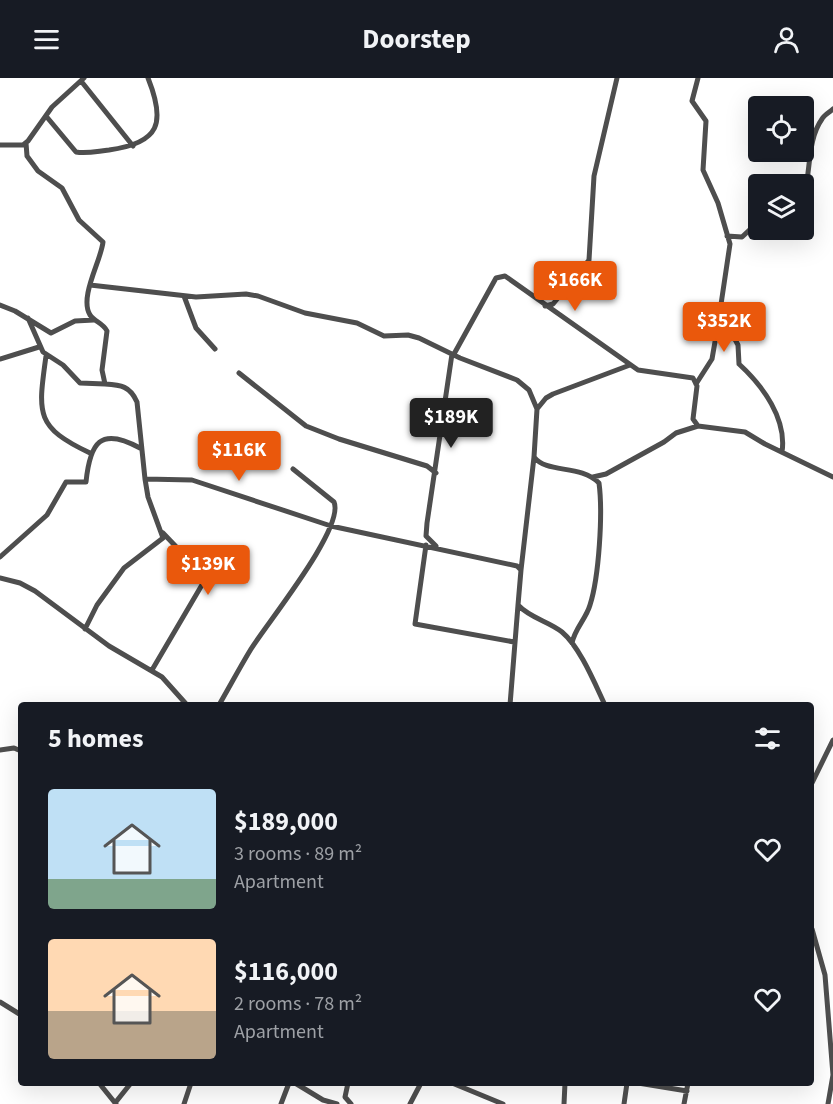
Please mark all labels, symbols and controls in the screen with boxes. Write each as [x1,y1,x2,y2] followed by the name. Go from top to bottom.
[362,20,471,59] text: Doorstep
[30,23,63,56] icon: menu
[770,23,803,56] icon: person
[748,96,814,240] map controls
[748,96,814,162] button: locate
[748,174,814,240] button: layers
[533,261,617,312] pin: $166K
[548,266,602,294] text: $166K
[682,302,766,353] pin: $352K
[697,307,751,335] text: $352K
[409,398,493,449] pin: $189K
[424,403,478,431] text: $189K
[197,431,281,482] pin: $116K
[212,436,266,464] text: $116K
[166,545,250,596] pin: $139K
[181,550,235,578] text: $139K
[48,720,143,757] text: 5 homes
[751,722,784,755] icon: filters
[234,803,338,840] text: $189,000
[96,813,168,885] icon: home
[751,833,784,866] icon: heart
[234,840,362,868] text: 3 rooms · 89 m²
[234,868,324,896] text: Apartment
[234,953,338,990] text: $116,000
[96,963,168,1035] icon: home
[751,983,784,1016] icon: heart
[234,990,362,1018] text: 2 rooms · 78 m²
[234,1018,324,1046] text: Apartment

